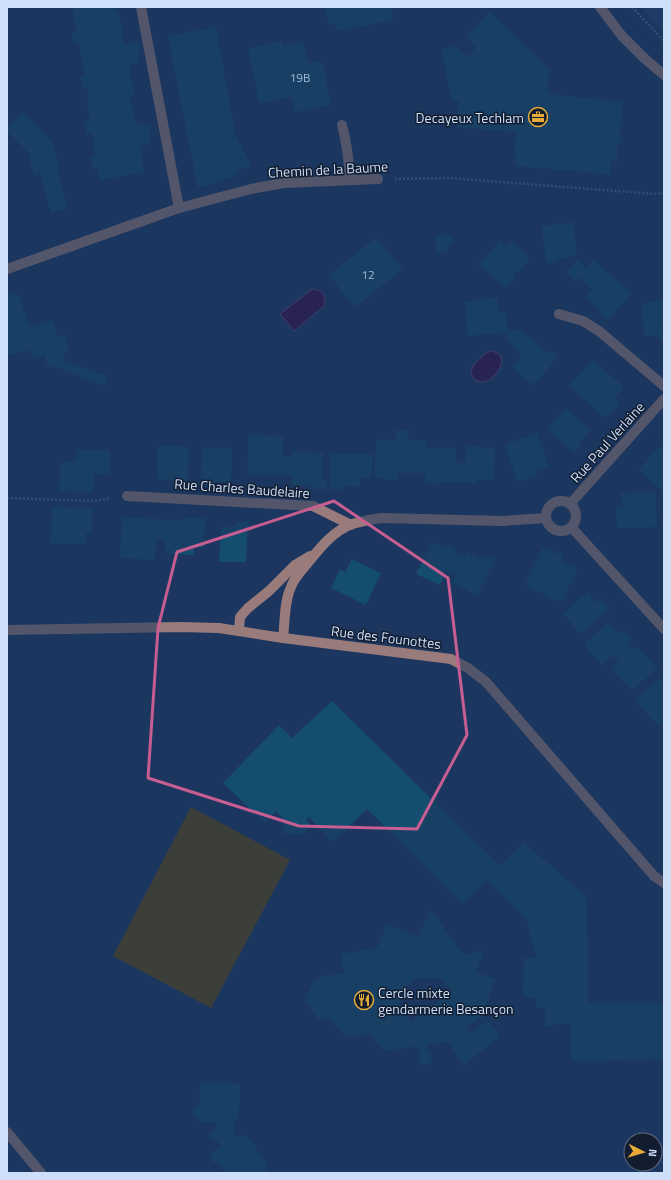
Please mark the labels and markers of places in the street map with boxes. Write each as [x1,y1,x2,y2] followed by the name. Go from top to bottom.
[527,106,549,128] office icon: Decayeux Techlam
[416,107,524,128] place label: Decayeux Techlam
[378,982,514,1019] place label: Cercle mixte gendarmerie Besançon
[353,989,375,1011] restaurant icon: Cercle mixte gendarmerie Besançon

